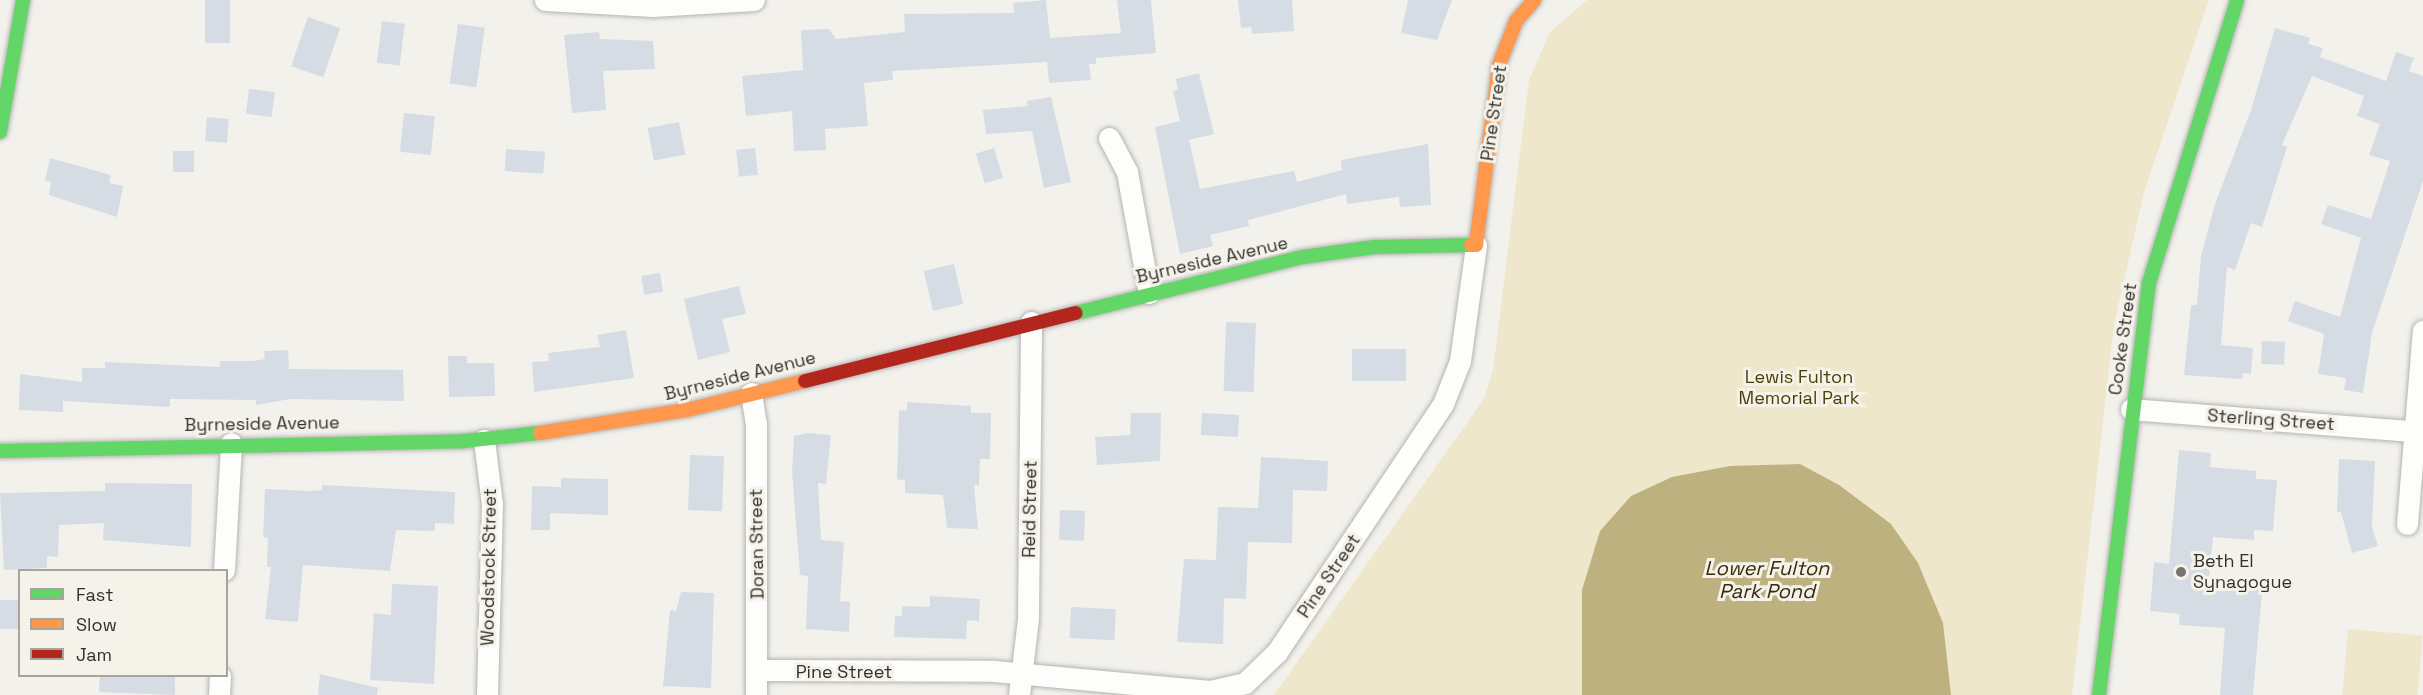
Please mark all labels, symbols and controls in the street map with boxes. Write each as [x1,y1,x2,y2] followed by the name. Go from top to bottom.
[1477,64,1511,162] street label: Pine Street
[1134,232,1290,288] street label: Byrneside Avenue
[2104,281,2142,397] street label: Cooke Street
[662,347,818,405] street label: Byrneside Avenue
[1739,367,1859,410] park label: Lewis Fulton Memorial Park
[2207,405,2335,435] street label: Sterling Street
[184,412,340,436] street label: Byrneside Avenue
[1018,460,1042,558] street label: Reid Street
[477,488,501,646] street label: Woodstock Street
[745,489,769,599] street label: Doran Street
[1293,530,1365,622] street label: Pine Street
[2193,551,2292,594] place label: Beth El Synagogue
[1705,556,1829,603] water label: Lower Fulton Park Pond
[2174,565,2188,579] marker: Beth El Synagogue
[18,569,228,677] legend
[76,583,113,606] text: Fast
[76,613,117,636] text: Slow
[76,643,112,666] text: Jam
[796,661,892,683] street label: Pine Street

